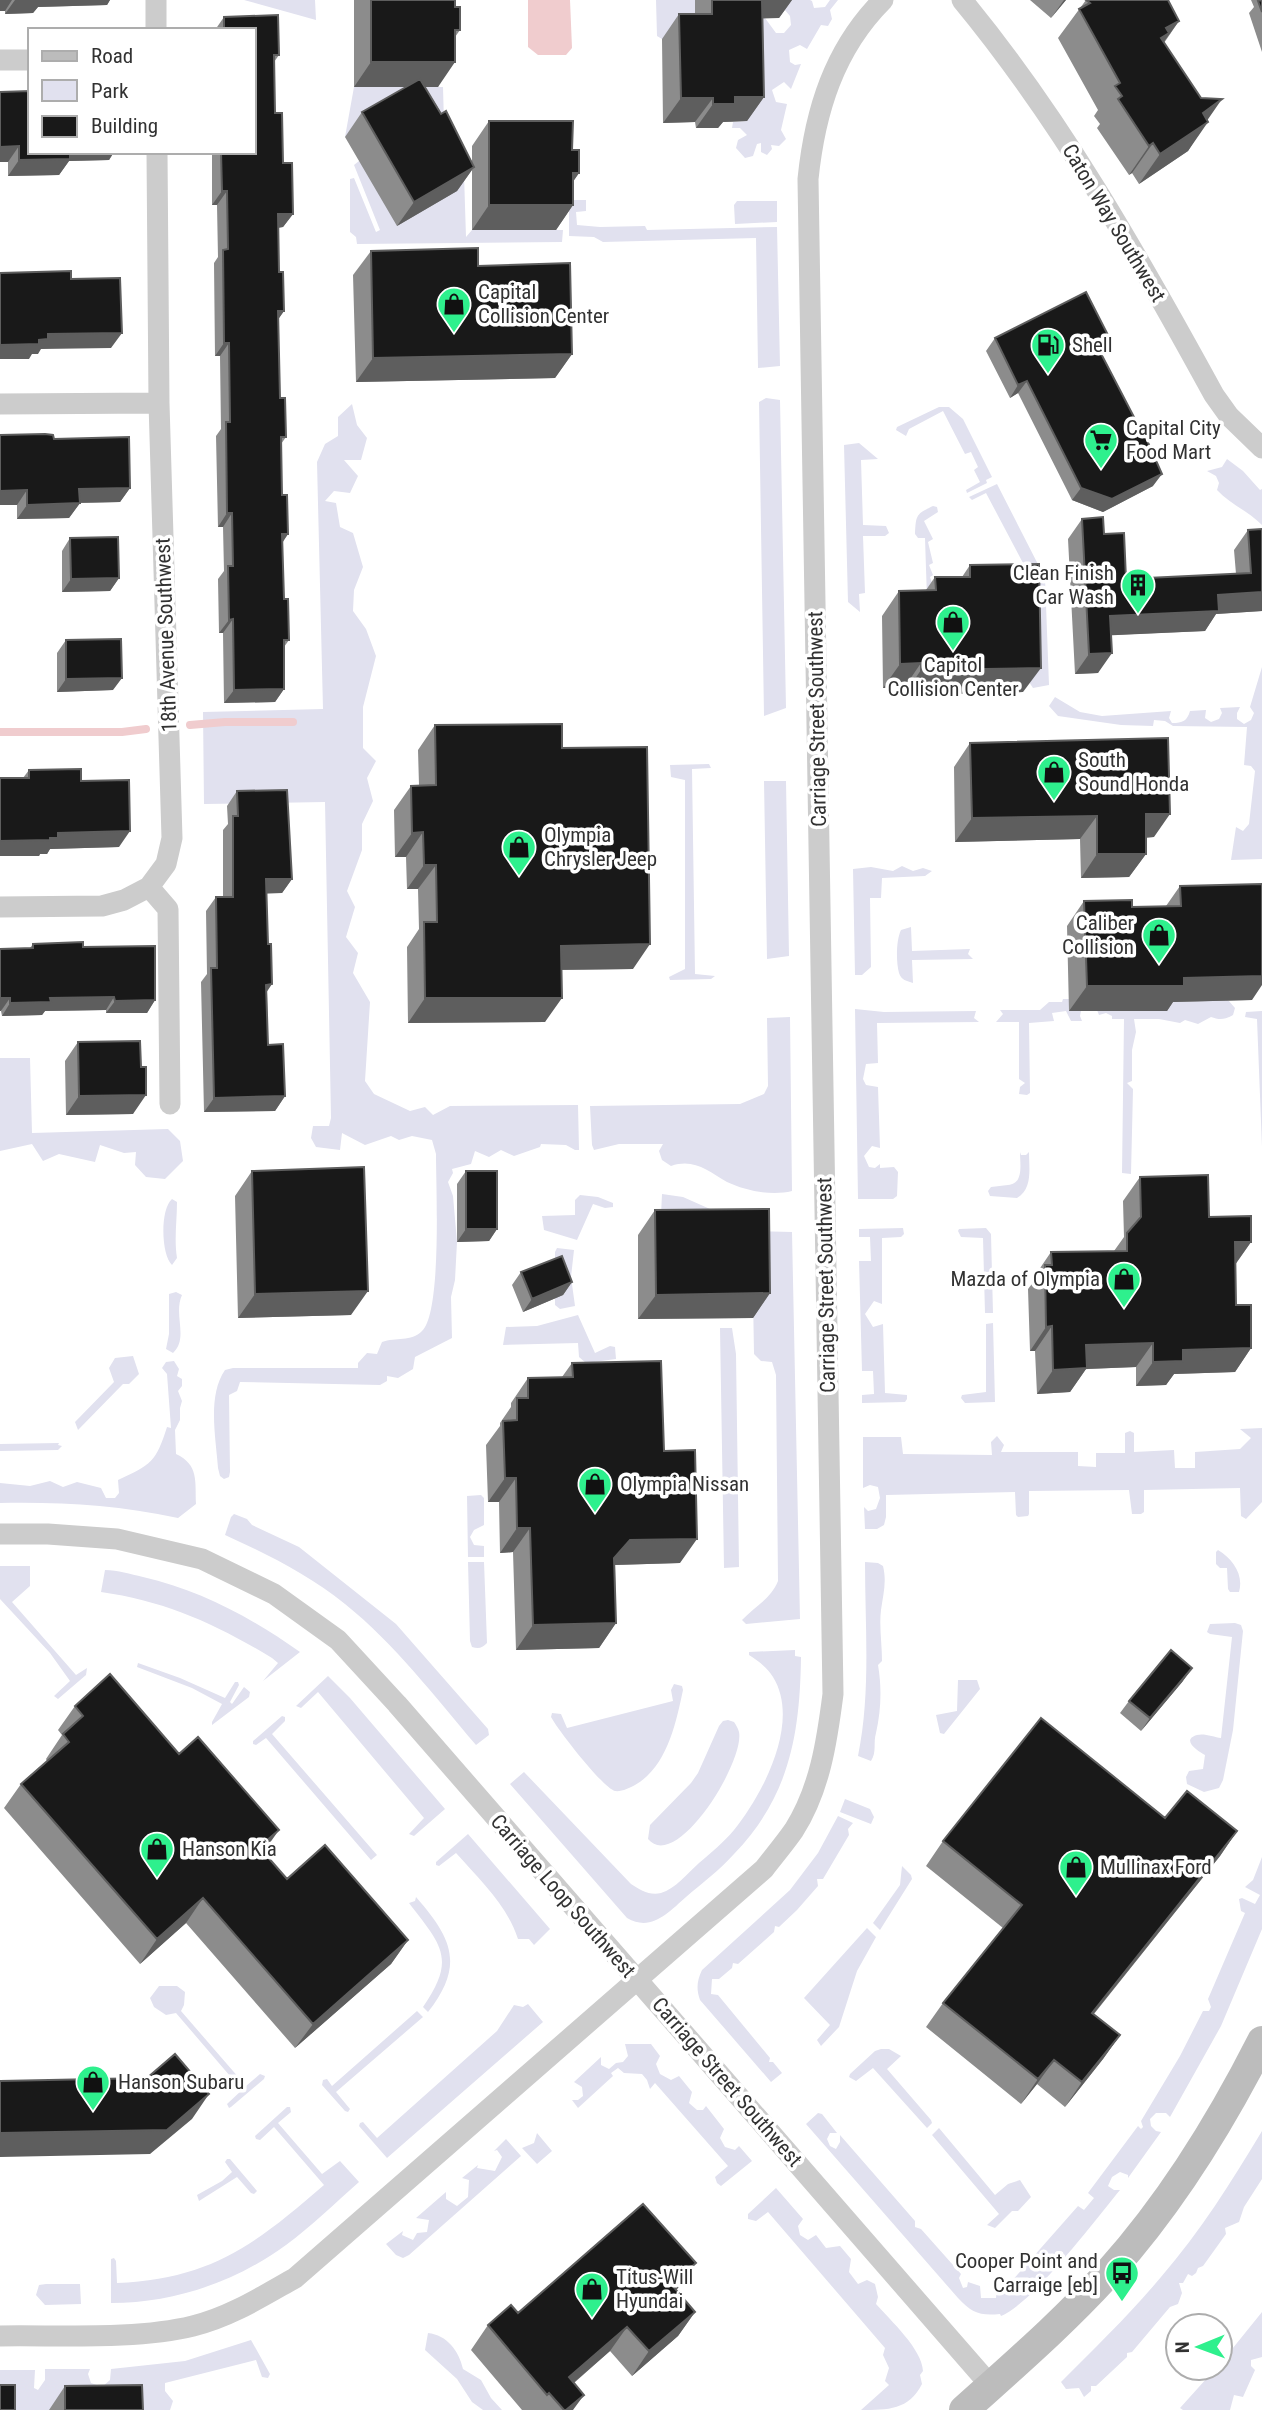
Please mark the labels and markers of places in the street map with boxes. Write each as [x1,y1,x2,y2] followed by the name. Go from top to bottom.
[478,280,609,328] place label: Capital Collision Center
[435,285,473,334] shop icon: Capital Collision Center
[1029,326,1067,375] fuel station icon: Shell
[1072,333,1113,357] place label: Shell
[1126,416,1221,464] place label: Capital City Food Mart
[1082,421,1120,470] supermarket icon: Capital City Food Mart
[1013,561,1114,609] place label: Clean Finish Car Wash
[1119,566,1157,615] building icon: Clean Finish Car Wash
[934,603,972,652] shop icon: Capitol Collision Center
[887,653,1019,701] place label: Capitol Collision Center
[1078,748,1189,796] place label: South Sound Honda
[1035,753,1073,802] shop icon: South Sound Honda
[544,823,657,871] place label: Olympia Chrysler Jeep
[500,828,538,877] shop icon: Olympia Chrysler Jeep
[1062,911,1134,959] place label: Caliber Collision
[1140,916,1178,965] shop icon: Caliber Collision
[1105,1260,1143,1309] shop icon: Mazda of Olympia
[950,1267,1100,1291] place label: Mazda of Olympia
[576,1465,614,1514] shop icon: Olympia Nissan
[620,1472,749,1496] place label: Olympia Nissan
[138,1830,176,1879] shop icon: Hanson Kia
[182,1837,277,1861] place label: Hanson Kia
[1057,1848,1095,1897] shop icon: Mullinax Ford
[1100,1855,1212,1879] place label: Mullinax Ford
[74,2063,112,2112] shop icon: Hanson Subaru
[118,2070,244,2094] place label: Hanson Subaru
[955,2249,1098,2297] place label: Cooper Point and Carraige [eb]
[1103,2254,1141,2303] bus stop icon: Cooper Point and Carraige [eb]
[616,2265,693,2313] place label: Titus-Will Hyundai
[573,2270,611,2319] shop icon: Titus-Will Hyundai

